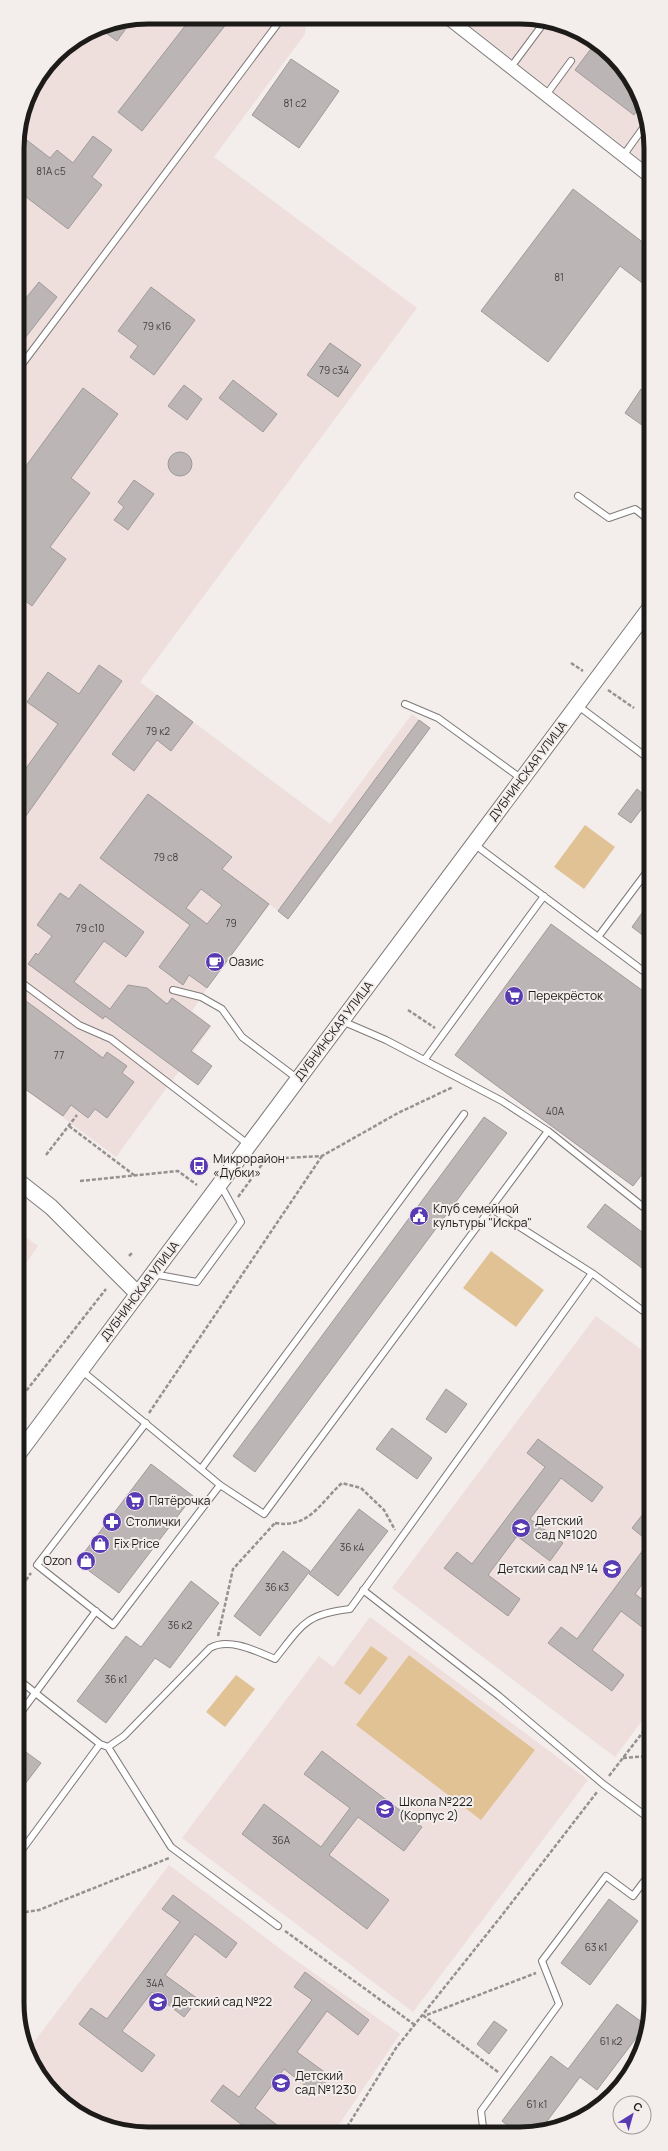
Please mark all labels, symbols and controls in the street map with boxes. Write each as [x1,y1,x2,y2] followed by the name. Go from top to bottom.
[284,96,307,110] house number: 81 с2
[36,164,66,178] house number: 81А с5
[554,270,564,284] house number: 81
[143,319,171,333] house number: 79 к16
[319,363,349,377] house number: 79 с34
[484,717,571,824] street label: ДУБНИНСКАЯ УЛИЦА
[146,724,170,738] house number: 79 к2
[154,850,178,864] house number: 79 с8
[225,916,237,930] house number: 79
[76,921,104,935] house number: 79 с10
[204,951,226,973] cafe icon: Оазис
[229,953,264,970] place label: Оазис
[290,977,377,1084] street label: ДУБНИНСКАЯ УЛИЦА
[503,985,525,1007] supermarket icon: Перекрёсток
[528,987,604,1004] place label: Перекрёсток
[54,1048,64,1062] house number: 77
[546,1104,565,1118] house number: 40А
[213,1150,285,1181] place label: Микрорайон «Дубки»
[188,1155,210,1177] bus stop icon: Микрорайон «Дубки»
[433,1200,532,1231] place label: Клуб семейной культуры "Искра"
[408,1205,430,1227] public building icon: Клуб семейной культуры "Искра"
[96,1237,183,1344] street label: ДУБНИНСКАЯ УЛИЦА
[124,1490,146,1512] supermarket icon: Пятёрочка
[149,1492,210,1509] place label: Пятёрочка
[101,1511,123,1533] pharmacy icon: Столички
[535,1512,597,1543] place label: Детский сад №1020
[126,1513,181,1530] place label: Столички
[510,1517,532,1539] school or university icon: Детский сад №1020
[89,1533,111,1555] shop icon: Fix Price
[114,1535,159,1552] place label: Fix Price
[340,1540,364,1554] house number: 36 к4
[75,1550,97,1572] shop icon: Ozon
[43,1552,72,1569] place label: Ozon
[601,1558,623,1580] school or university icon: Детский сад № 14
[497,1560,598,1577] place label: Детский сад № 14
[265,1580,289,1594] house number: 36 к3
[168,1618,192,1632] house number: 36 к2
[105,1672,127,1686] house number: 36 к1
[399,1793,473,1824] place label: Школа №222 (Корпус 2)
[374,1798,396,1820] school or university icon: Школа №222 (Корпус 2)
[272,1833,291,1847] house number: 36А
[585,1940,607,1954] house number: 63 к1
[146,1976,165,1990] house number: 34А
[147,1991,169,2013] school or university icon: Детский сад №22
[172,1993,272,2010] place label: Детский сад №22
[600,2034,623,2048] house number: 61 к2
[295,2067,357,2098] place label: Детский сад №1230
[270,2072,292,2094] school or university icon: Детский сад №1230
[612,2095,652,2135] north arrow
[527,2097,547,2111] house number: 61 к1
[631,2098,646,2115] text: С

